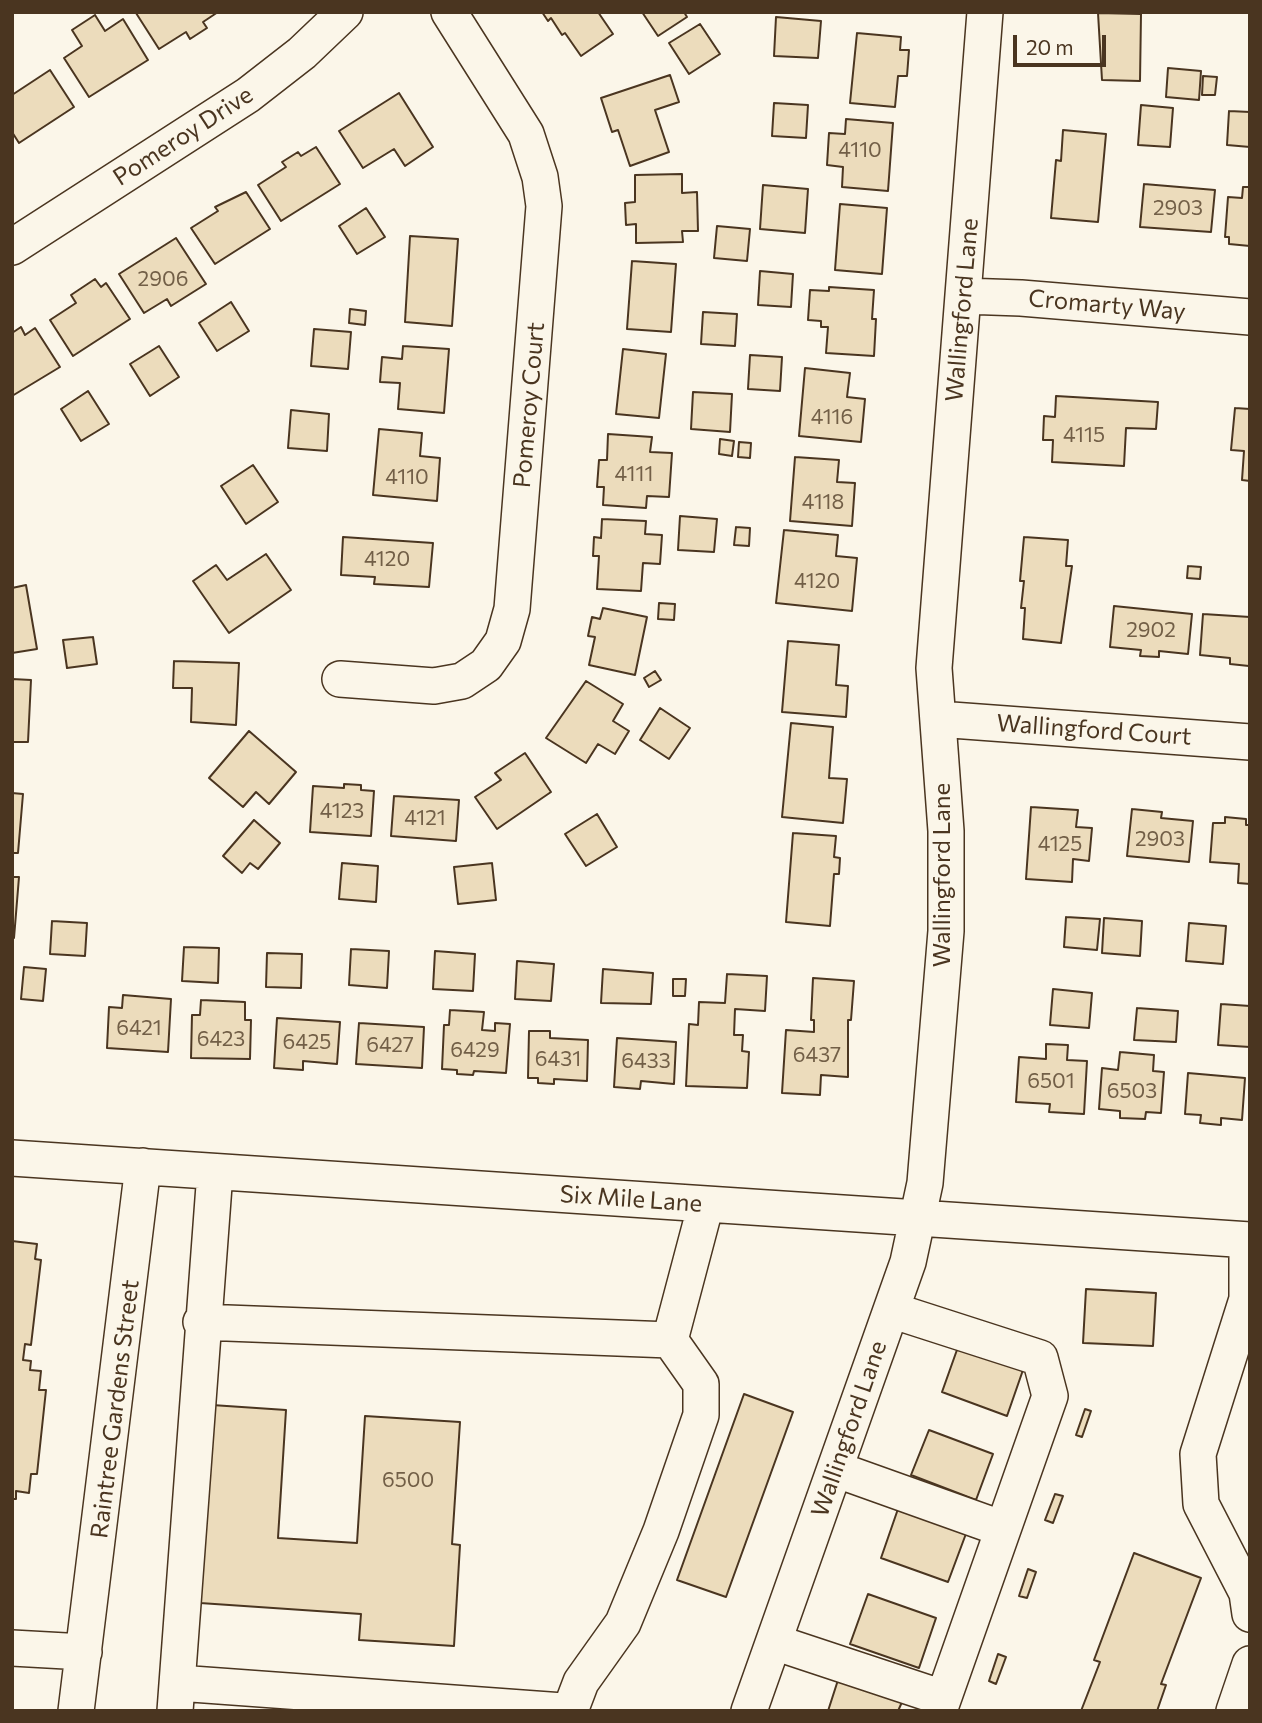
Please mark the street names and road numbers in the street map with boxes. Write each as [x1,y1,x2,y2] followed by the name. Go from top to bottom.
[108,80,258,192] street label: Pomeroy Drive
[940,217,984,403] street label: Wallingford Lane
[1027,284,1187,326] street label: Cromarty Way
[507,321,551,489] street label: Pomeroy Court
[996,709,1192,751] street label: Wallingford Court
[928,783,956,967] street label: Wallingford Lane
[559,1180,703,1218] street label: Six Mile Lane
[85,1278,145,1540] street label: Raintree Gardens Street
[805,1337,893,1521] street label: Wallingford Lane

